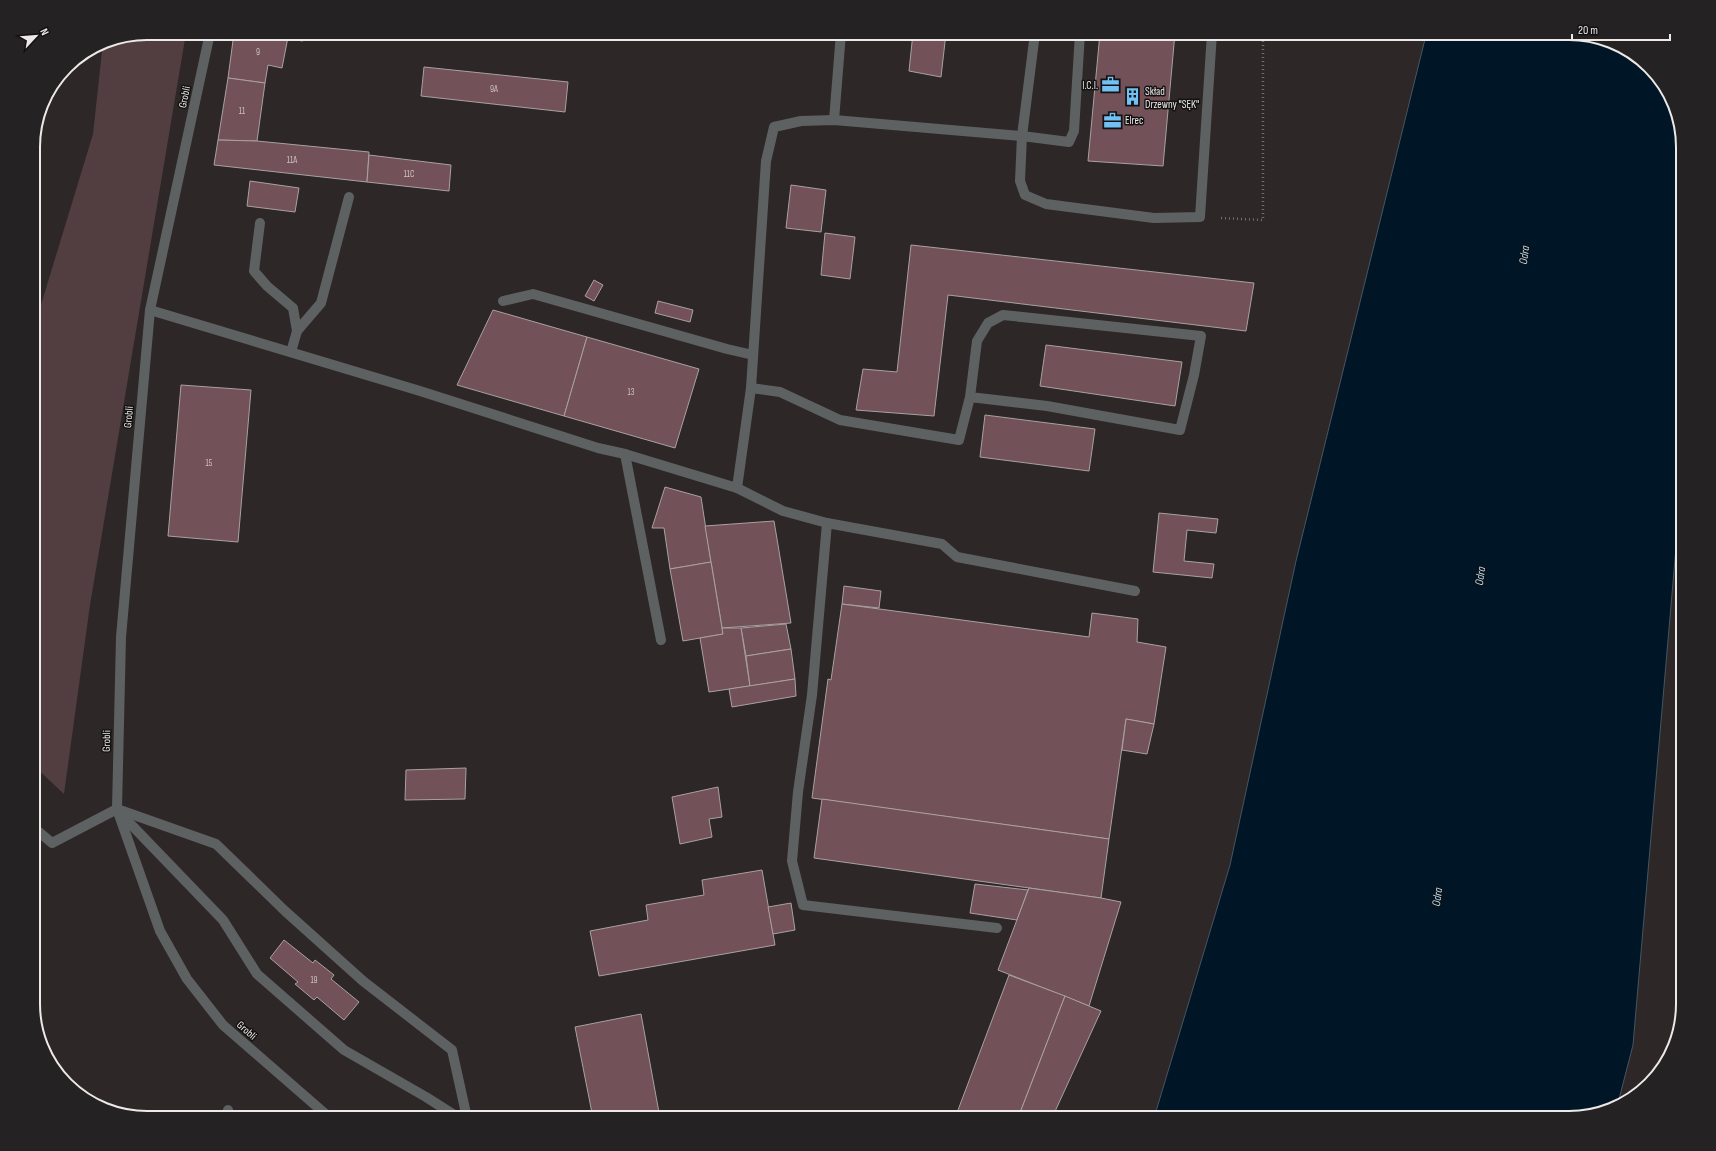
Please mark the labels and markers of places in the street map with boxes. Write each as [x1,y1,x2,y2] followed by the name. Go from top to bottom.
[1101,75,1121,95] office icon: I.C.I.
[1082,79,1098,92] place label: I.C.I.
[1145,85,1199,111] place label: Skład Drzewny "SĘK"
[1122,87,1142,107] building icon: Skład Drzewny "SĘK"
[1102,110,1122,130] office icon: Elrec
[1125,114,1143,127] place label: Elrec

